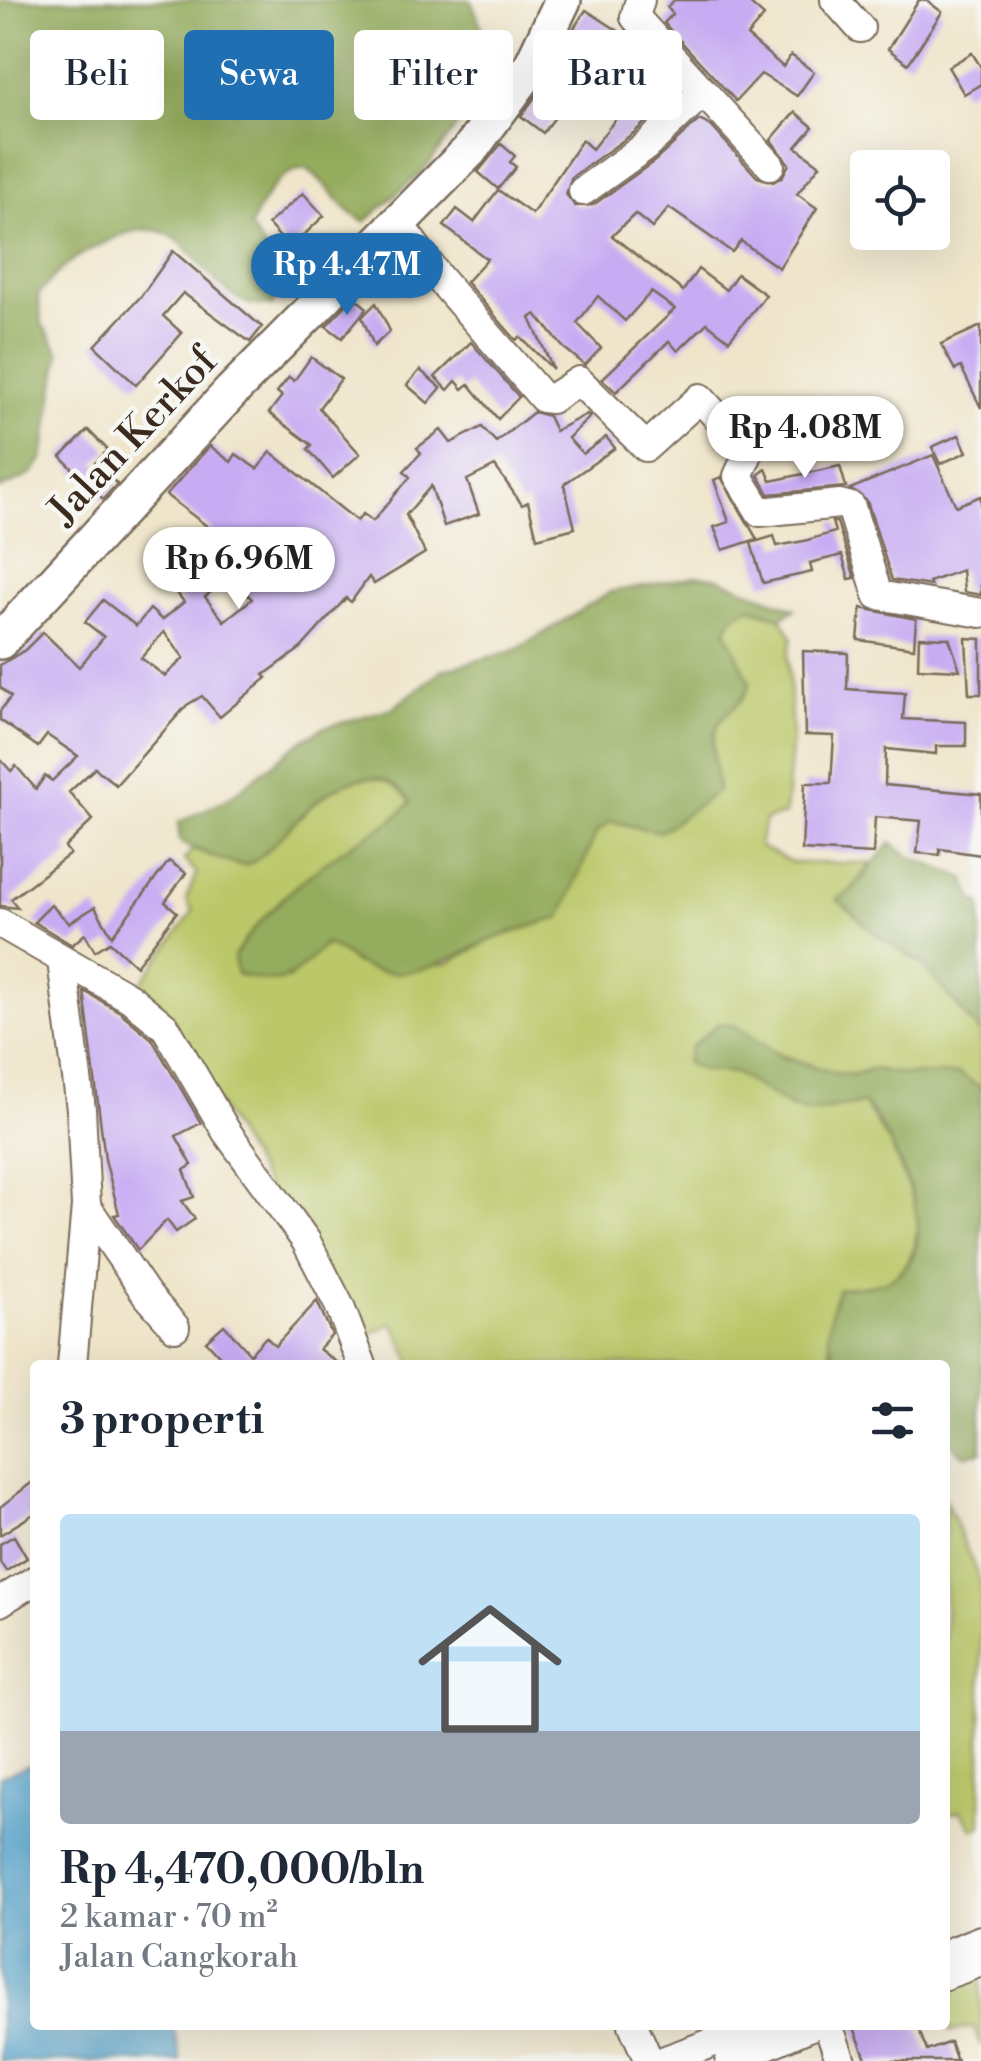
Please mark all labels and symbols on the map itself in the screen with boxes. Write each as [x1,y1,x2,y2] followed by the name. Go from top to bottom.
[244,233,450,318] pin: Rp 4.47M
[37,336,229,537] street label: Jalan Kerkof
[702,396,908,481] pin: Rp 4.08M
[136,527,342,612] pin: Rp 6.96M

